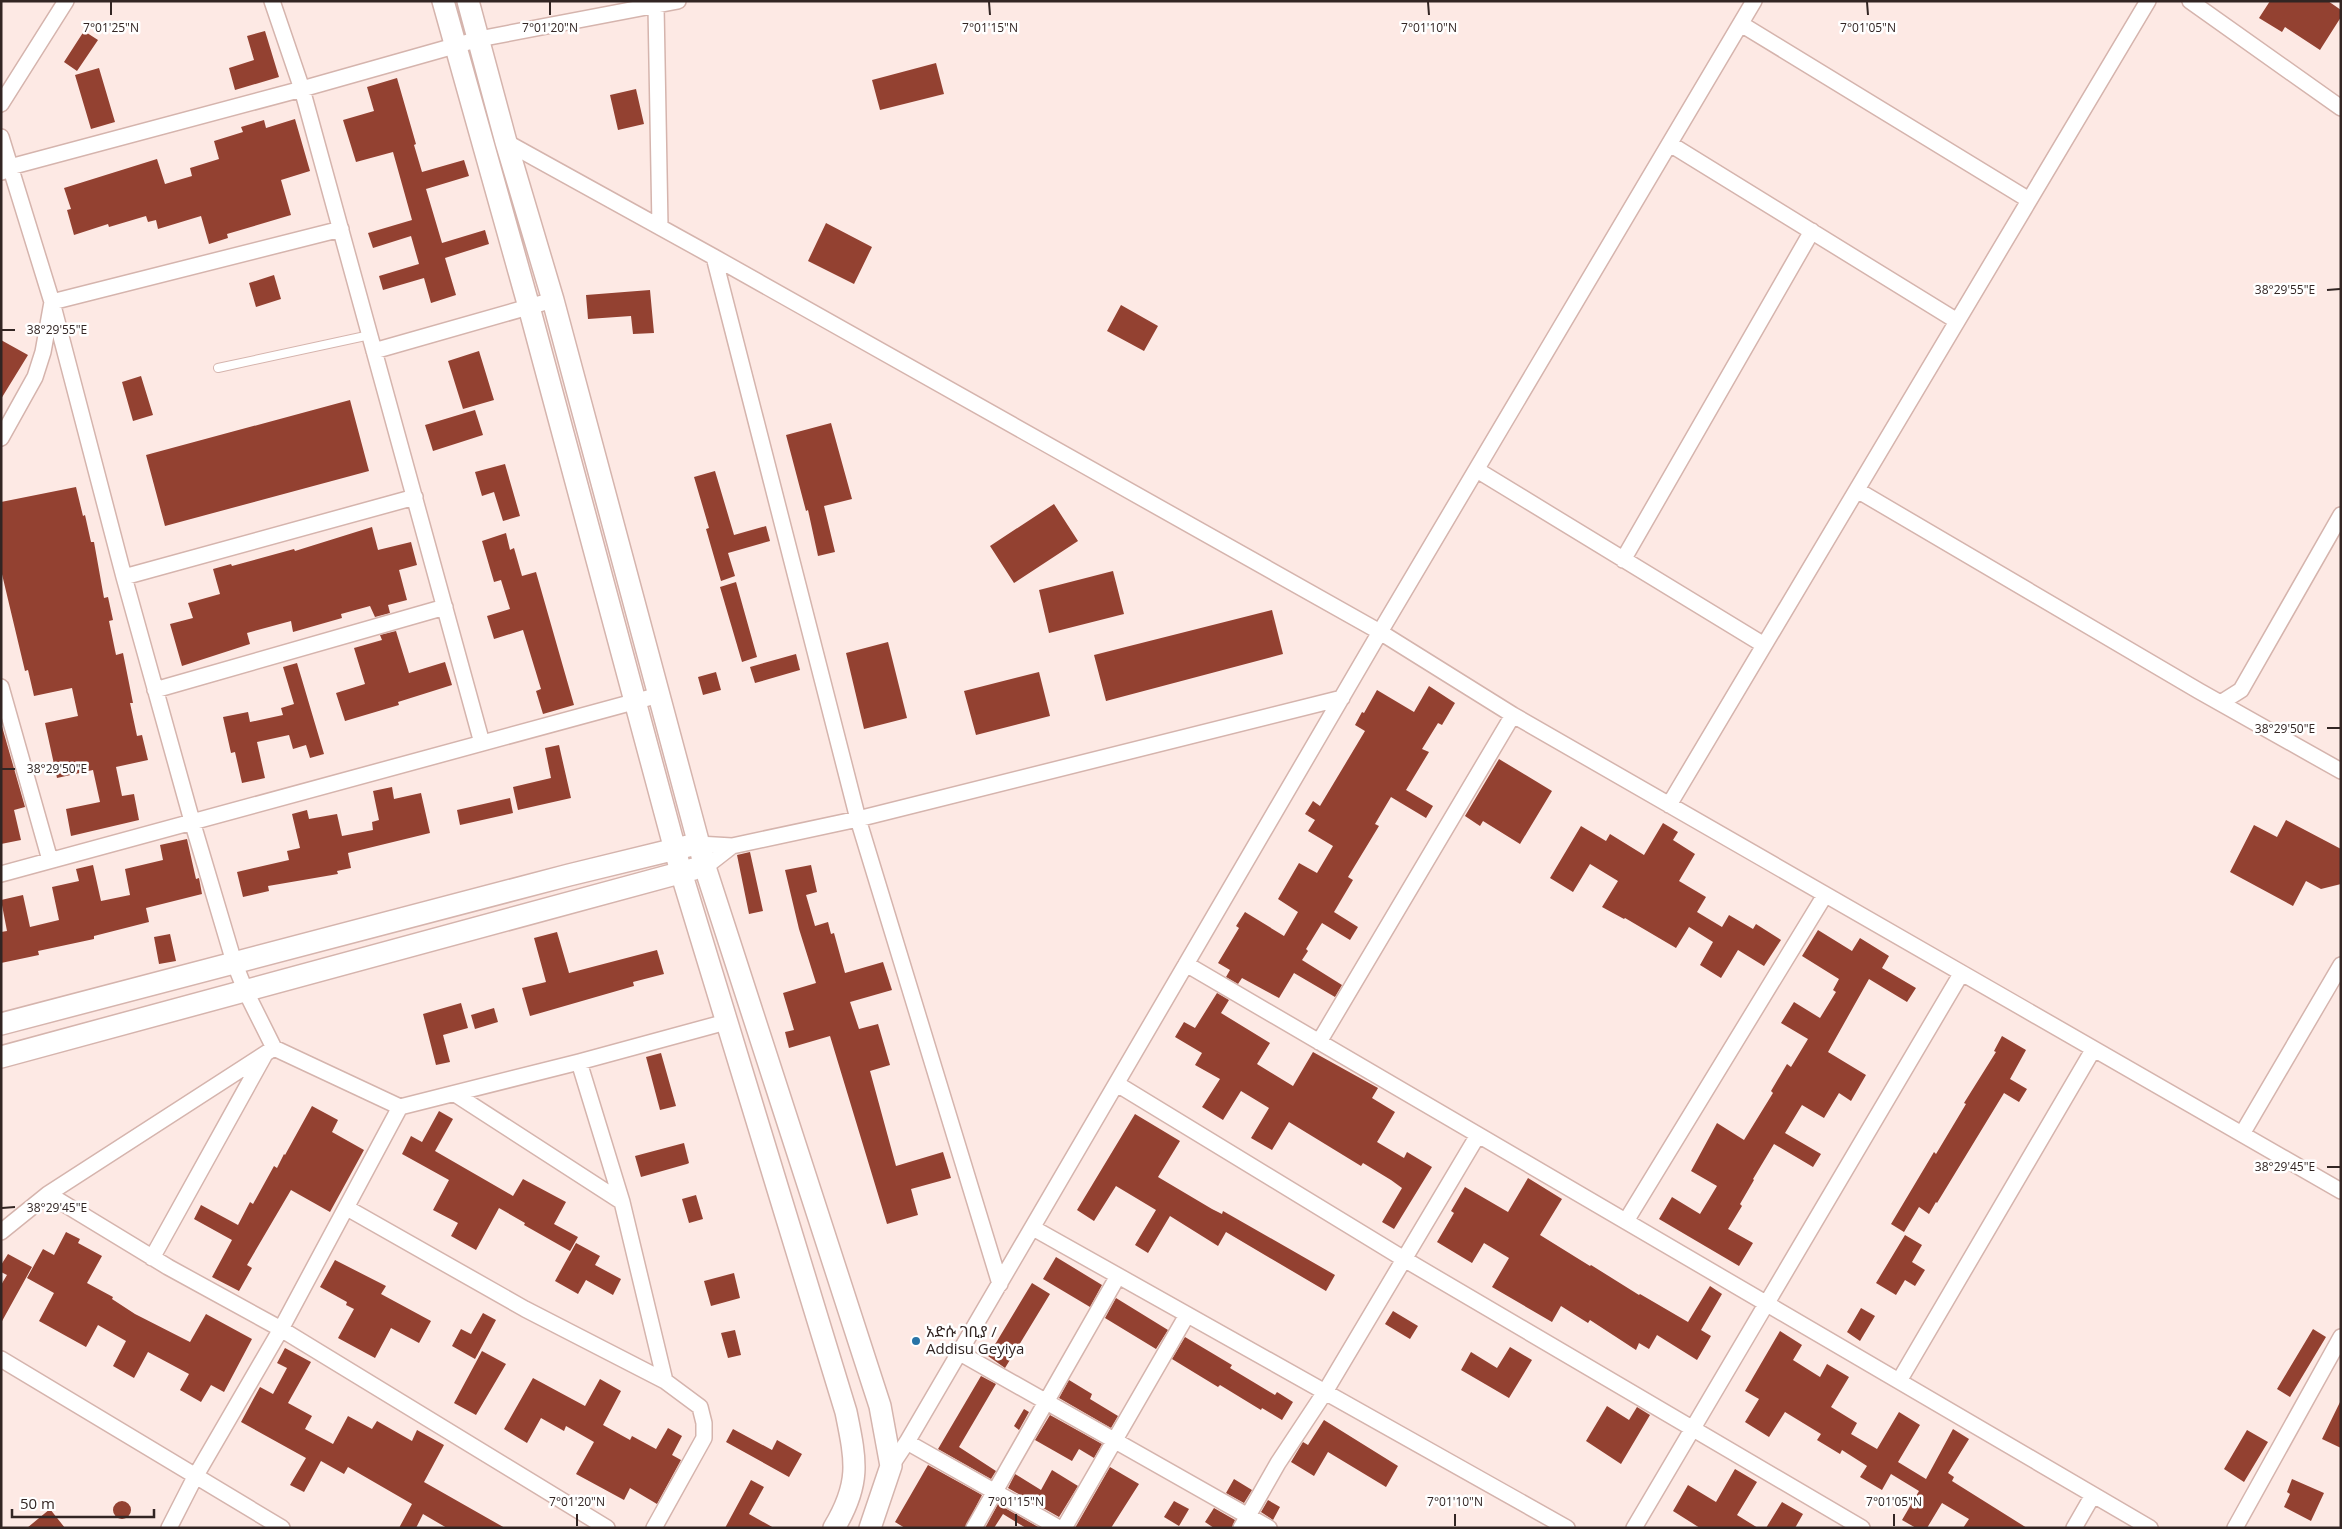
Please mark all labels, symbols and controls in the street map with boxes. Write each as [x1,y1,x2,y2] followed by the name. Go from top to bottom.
[83,19,139,36] text: 7°01'25"N
[522,19,578,36] text: 7°01'20"N
[962,19,1018,36] text: 7°01'15"N
[1401,19,1457,36] text: 7°01'10"N
[1840,19,1896,36] text: 7°01'05"N
[2255,281,2315,298] text: 38°29'55"E
[27,321,87,338] text: 38°29'55"E
[2255,720,2315,737] text: 38°29'50"E
[27,760,87,777] text: 38°29'50"E
[2255,1158,2315,1175] text: 38°29'45"E
[27,1199,87,1216] text: 38°29'45"E
[926,1321,1024,1358] place label: አድሱ ገቢያ / Addisu Geyiya
[910,1335,922,1347] marker: አድሱ ገቢያ / Addisu Geyiya
[12,1486,155,1518] scale bar
[20,1493,55,1513] text: 50 m
[549,1493,605,1510] text: 7°01'20"N
[988,1493,1044,1510] text: 7°01'15"N
[1427,1493,1483,1510] text: 7°01'10"N
[1866,1493,1922,1510] text: 7°01'05"N

